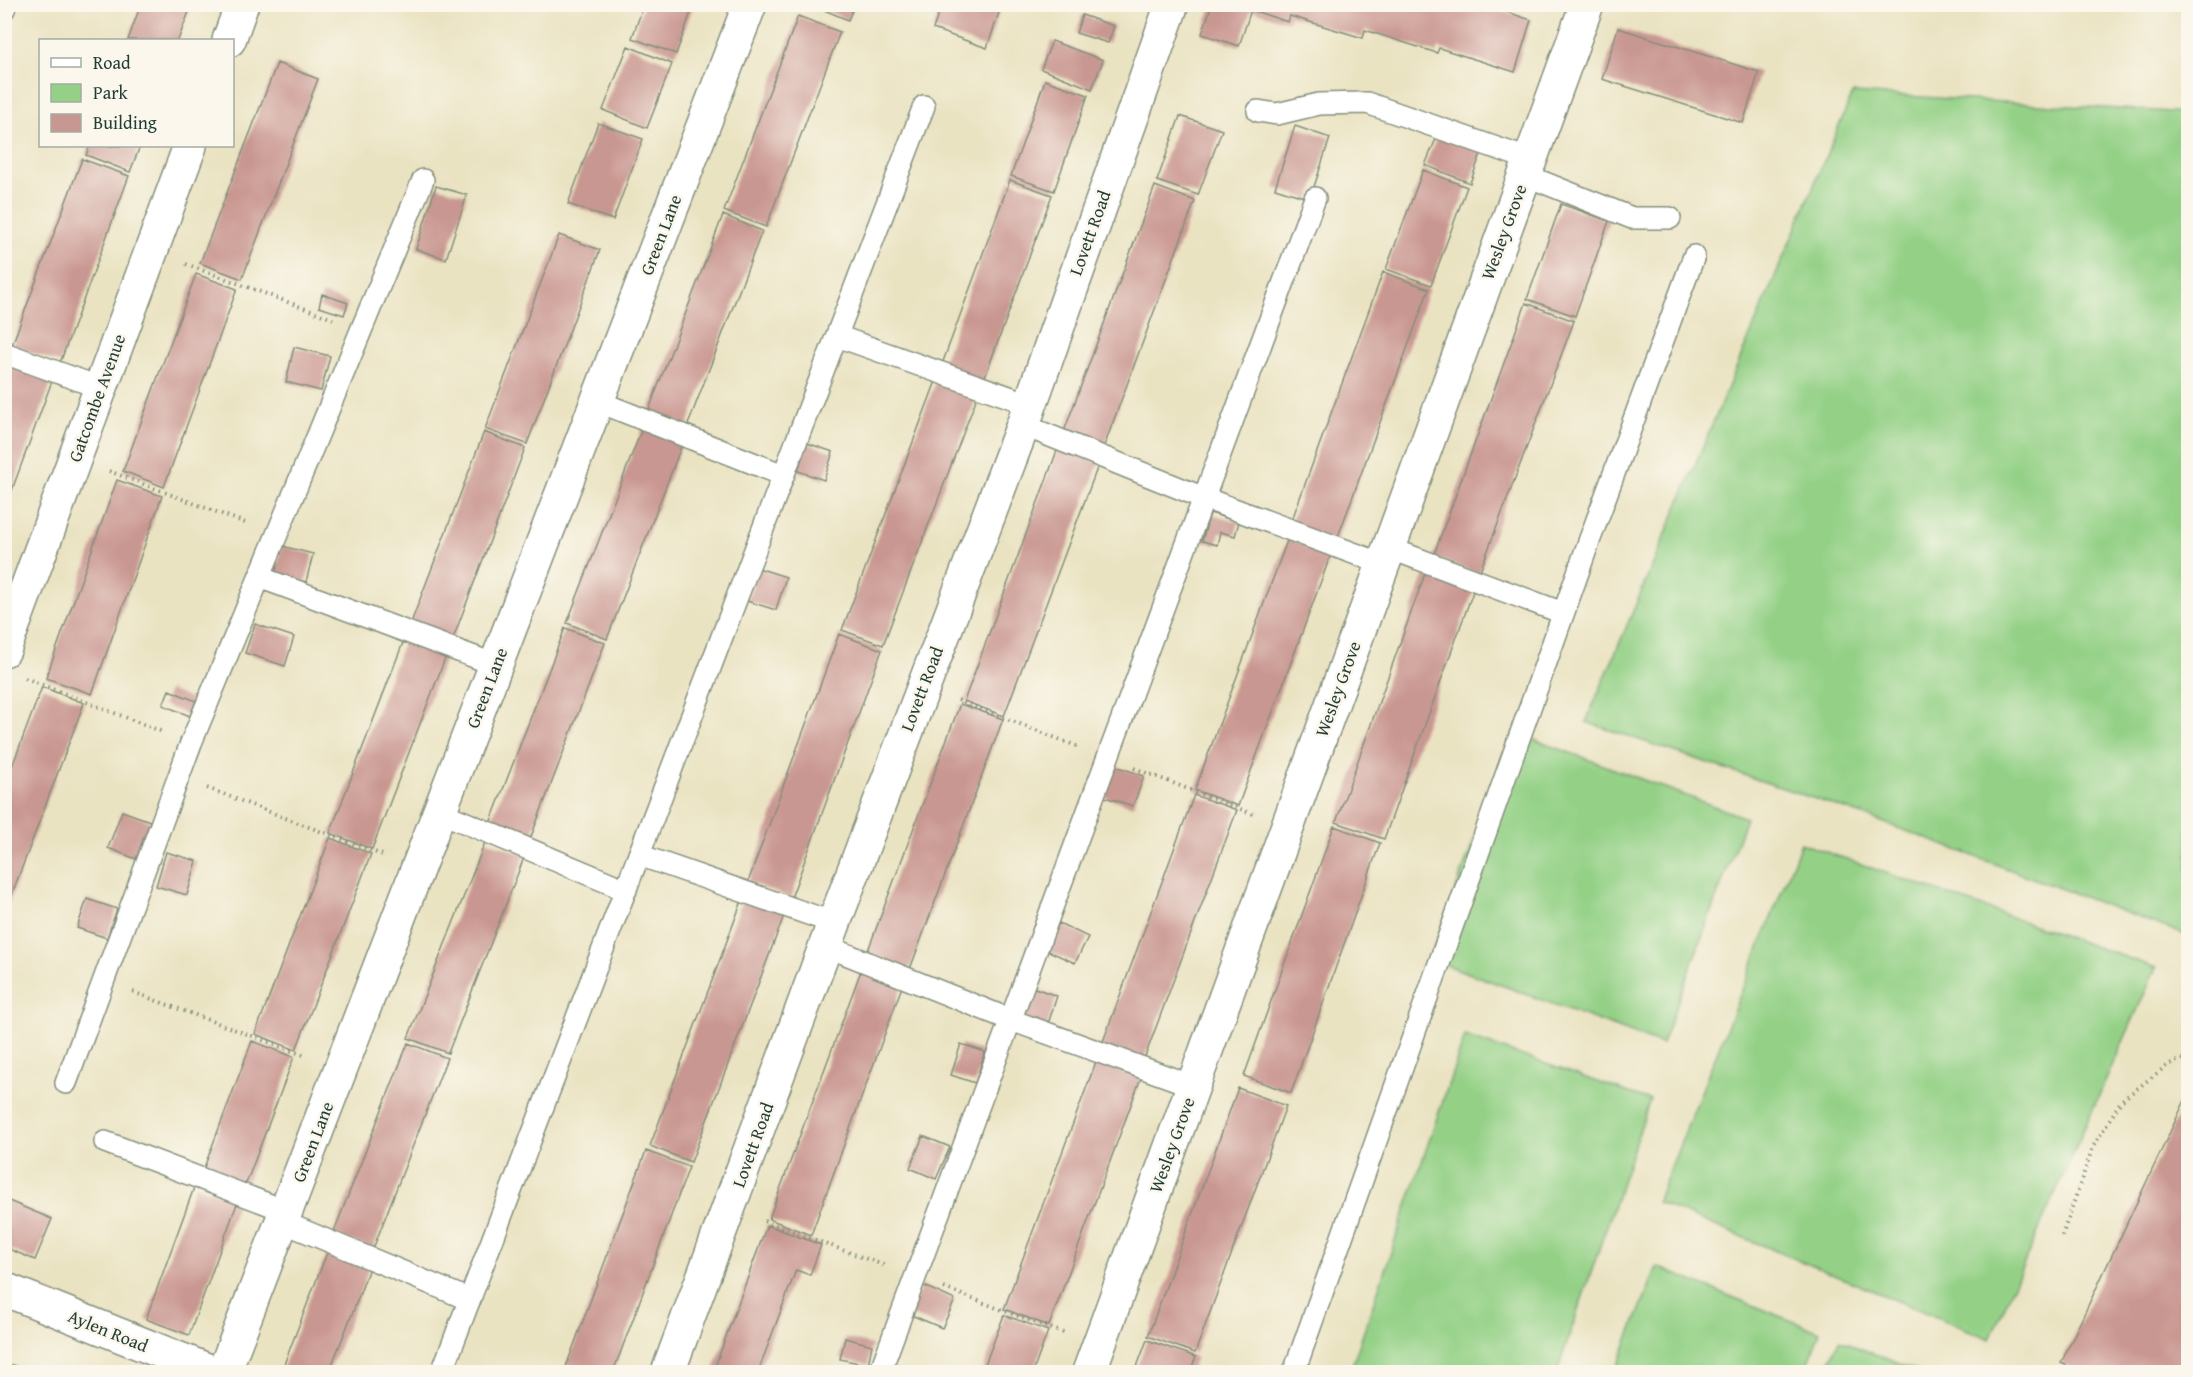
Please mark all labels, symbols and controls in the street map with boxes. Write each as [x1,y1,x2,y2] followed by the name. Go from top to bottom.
[39,39,234,147] legend
[93,49,131,76] text: Road
[93,79,129,106] text: Park
[93,109,157,136] text: Building
[1474,180,1533,284] street label: Wesley Grove
[1062,186,1118,279] street label: Lovett Road
[633,191,688,279] street label: Green Lane
[61,330,132,466] street label: Gatcombe Avenue
[1308,637,1367,741] street label: Wesley Grove
[893,642,950,735] street label: Lovett Road
[459,644,514,732] street label: Green Lane
[1142,1093,1201,1197] street label: Wesley Grove
[285,1098,340,1186] street label: Green Lane
[725,1098,781,1191] street label: Lovett Road
[64,1302,153,1359] street label: Aylen Road

